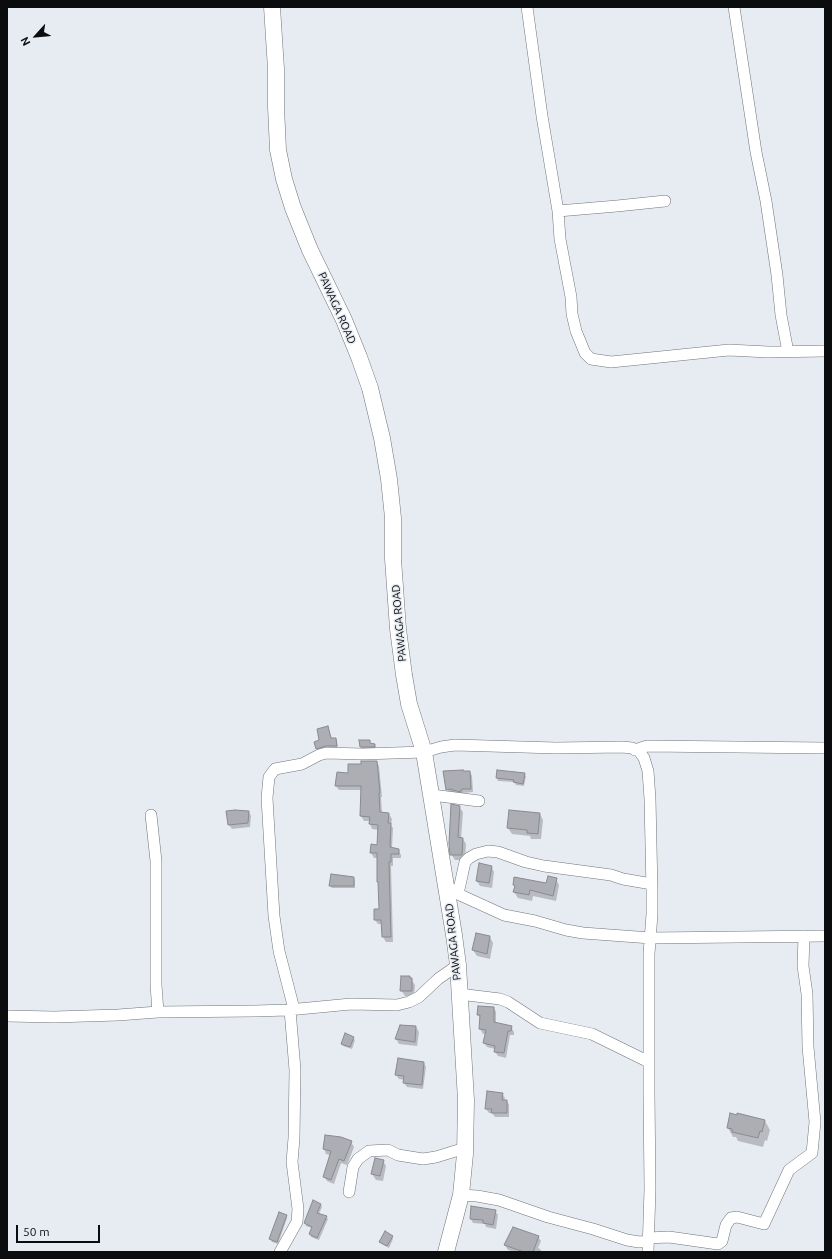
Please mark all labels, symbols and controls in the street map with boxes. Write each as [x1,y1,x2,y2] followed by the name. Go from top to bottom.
[16,16,56,56] north arrow
[18,35,33,48] text: N
[315,270,359,346] street label: PAWAGA ROAD
[389,584,409,662] street label: PAWAGA ROAD
[442,903,464,981] street label: PAWAGA ROAD
[18,1217,102,1243] scale bar
[23,1225,50,1238] text: 50 m

